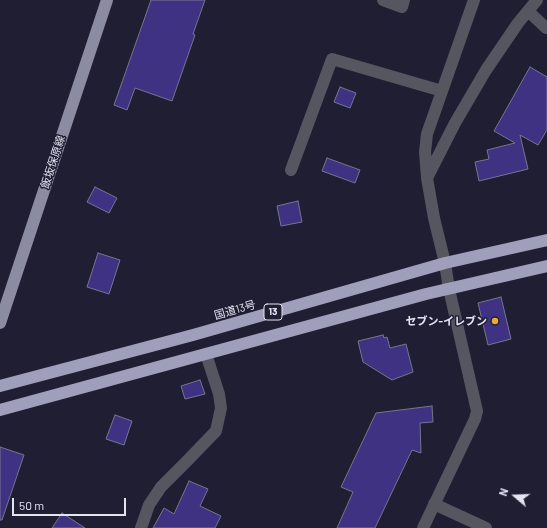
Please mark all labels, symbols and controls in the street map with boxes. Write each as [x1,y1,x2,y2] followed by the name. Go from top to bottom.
[38,134,68,190] street label: 飯坂保原線
[213,298,257,322] street label: 国道13号
[264,304,282,320] road number: 13
[406,314,487,328] place label: セブン-イレブン
[490,316,500,326] marker: セブン-イレブン
[495,476,535,516] north arrow
[496,486,511,498] text: N
[14,490,128,516] scale bar
[19,498,44,512] text: 50 m

